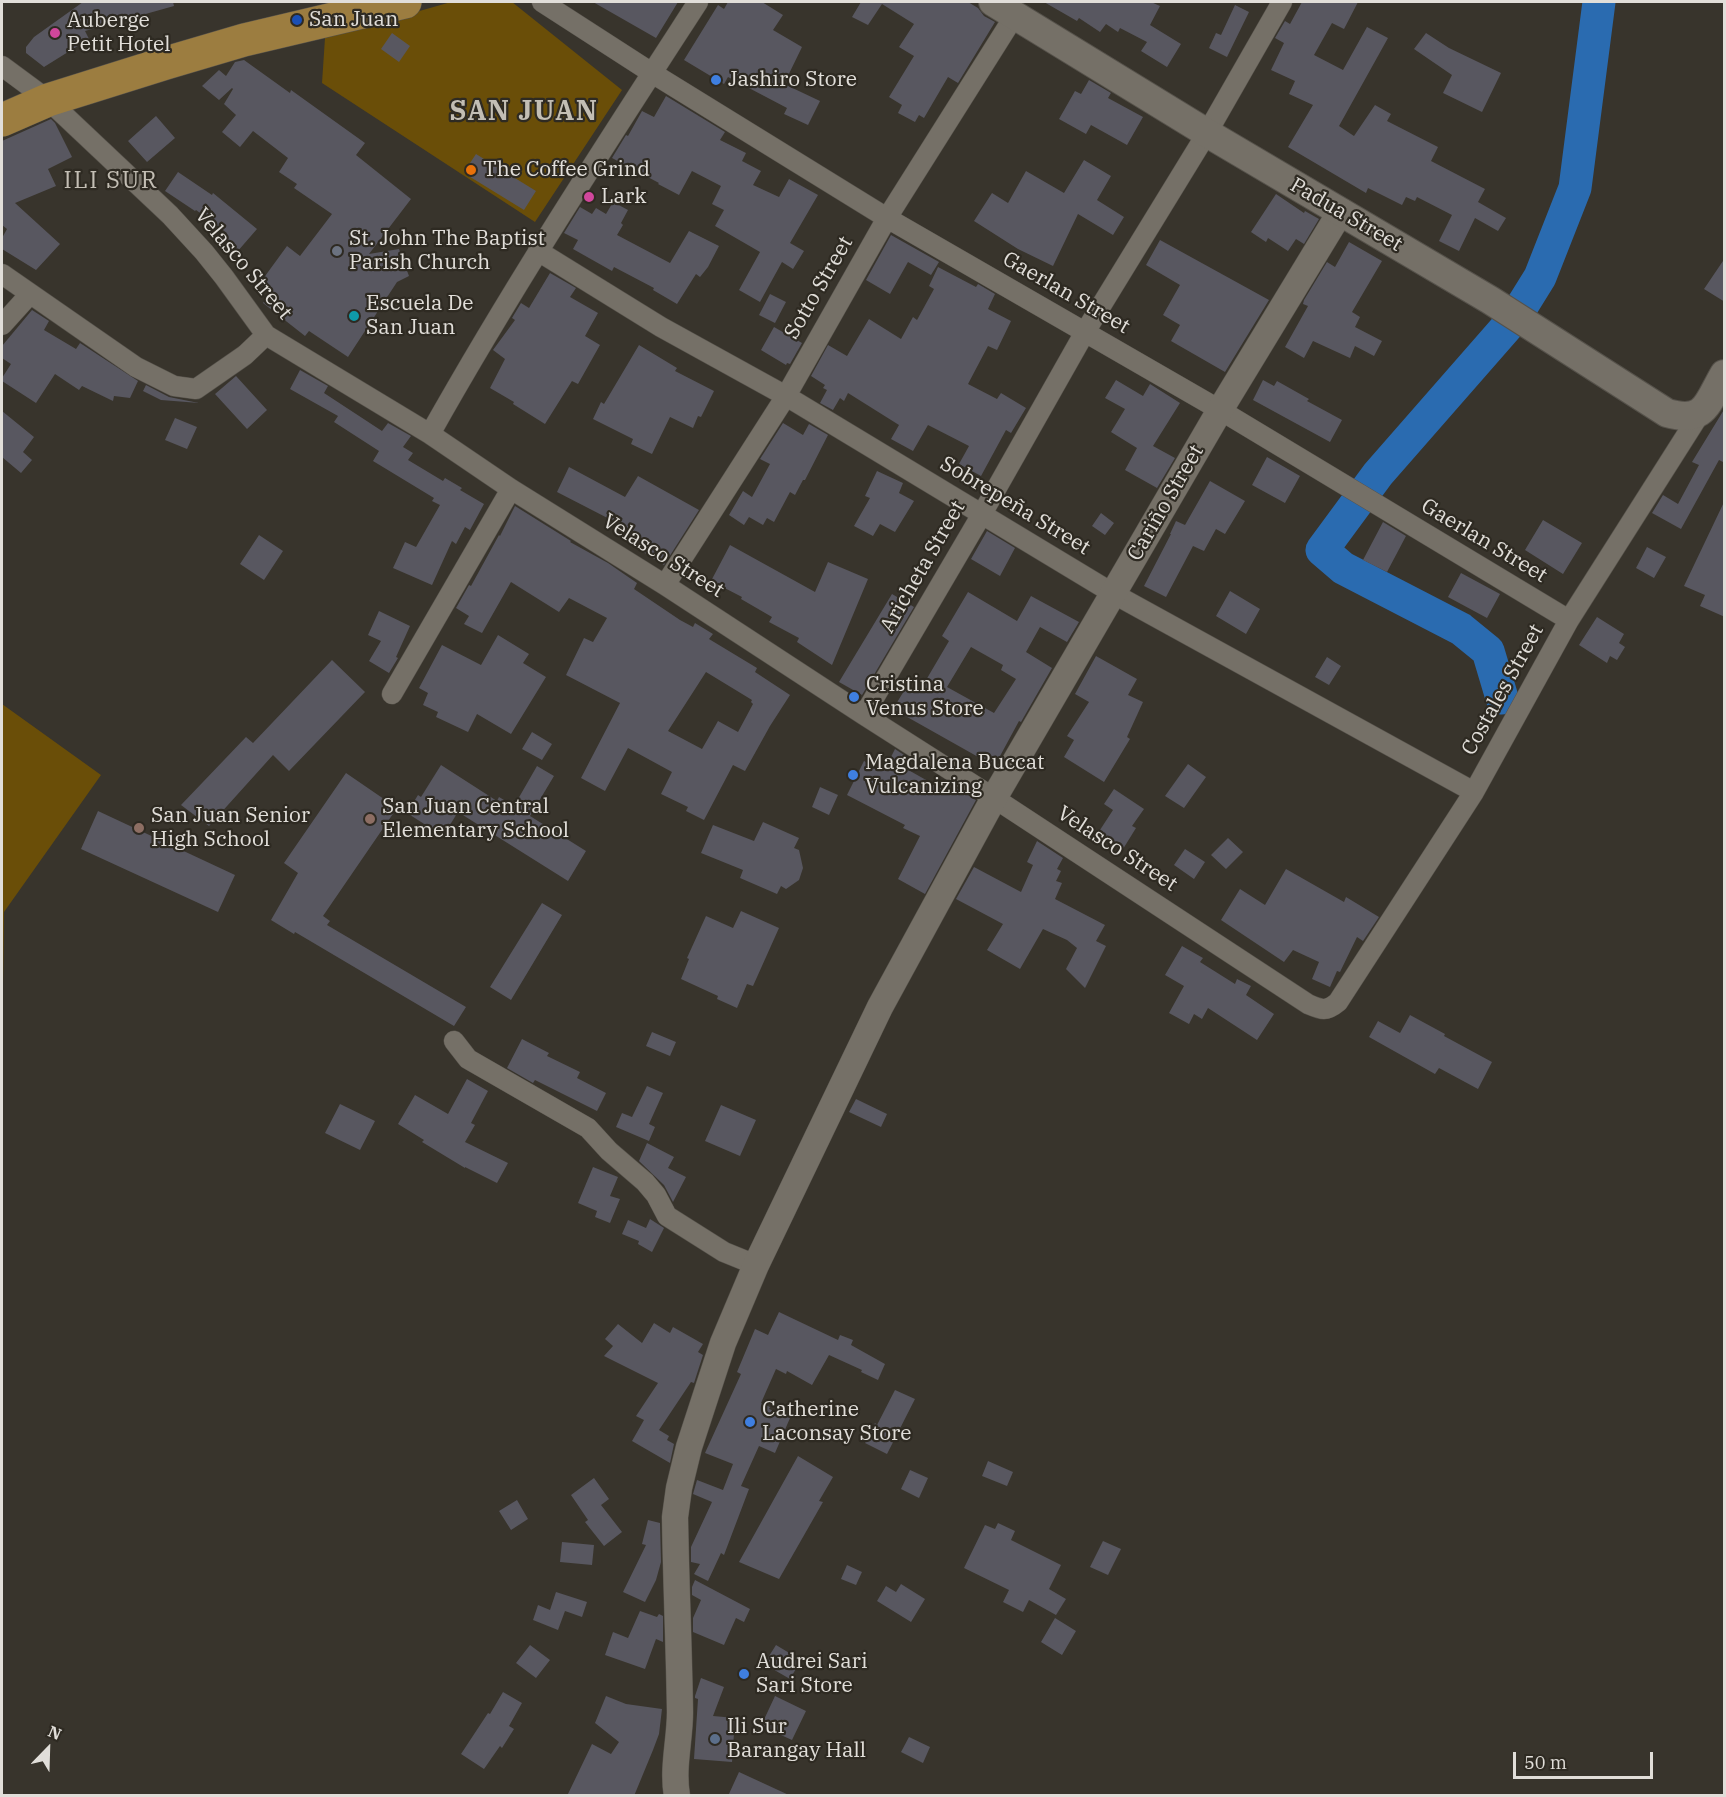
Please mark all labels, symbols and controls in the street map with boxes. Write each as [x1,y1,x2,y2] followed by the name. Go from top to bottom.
[309,7,398,33] place label: San Juan
[67,8,171,58] place label: Auberge Petit Hotel
[290,13,304,27] marker: San Juan
[48,26,62,40] marker: Auberge Petit Hotel
[728,67,857,93] place label: Jashiro Store
[709,73,723,87] marker: Jashiro Store
[450,96,598,128] district label: SAN JUAN
[483,157,650,183] place label: The Coffee Grind
[464,163,478,177] marker: The Coffee Grind
[64,167,158,195] district label: ILI SUR
[1285,173,1407,257] street label: Padua Street
[601,184,647,210] place label: Lark
[582,190,596,204] marker: Lark
[189,203,297,325] street label: Velasco Street
[349,226,545,276] place label: St. John The Baptist Parish Church
[779,232,859,344] street label: Sotto Street
[330,244,344,258] marker: St. John The Baptist Parish Church
[998,246,1134,340] street label: Gaerlan Street
[366,291,474,341] place label: Escuela De San Juan
[347,309,361,323] marker: Escuela De San Juan
[1123,440,1209,566] street label: Cariño Street
[935,451,1095,561] street label: Sobrepeña Street
[1416,494,1552,588] street label: Gaerlan Street
[875,497,971,637] street label: Aricheta Street
[598,509,728,603] street label: Velasco Street
[1457,620,1549,760] street label: Costales Street
[866,672,984,722] place label: Cristina Venus Store
[847,690,861,704] marker: Cristina Venus Store
[865,750,1044,800] place label: Magdalena Buccat Vulcanizing
[846,768,860,782] marker: Magdalena Buccat Vulcanizing
[382,794,569,844] place label: San Juan Central Elementary School
[1052,801,1182,897] street label: Velasco Street
[151,803,310,853] place label: San Juan Senior High School
[363,812,377,826] marker: San Juan Central Elementary School
[132,821,146,835] marker: San Juan Senior High School
[762,1397,912,1447] place label: Catherine Laconsay Store
[743,1415,757,1429] marker: Catherine Laconsay Store
[756,1649,868,1699] place label: Audrei Sari Sari Store
[737,1667,751,1681] marker: Audrei Sari Sari Store
[727,1714,866,1764] place label: Ili Sur Barangay Hall
[18,1719,78,1779] north arrow
[45,1721,65,1744] text: N
[708,1732,722,1746] marker: Ili Sur Barangay Hall
[1516,1740,1656,1778] scale bar
[1524,1751,1567,1774] text: 50 m

